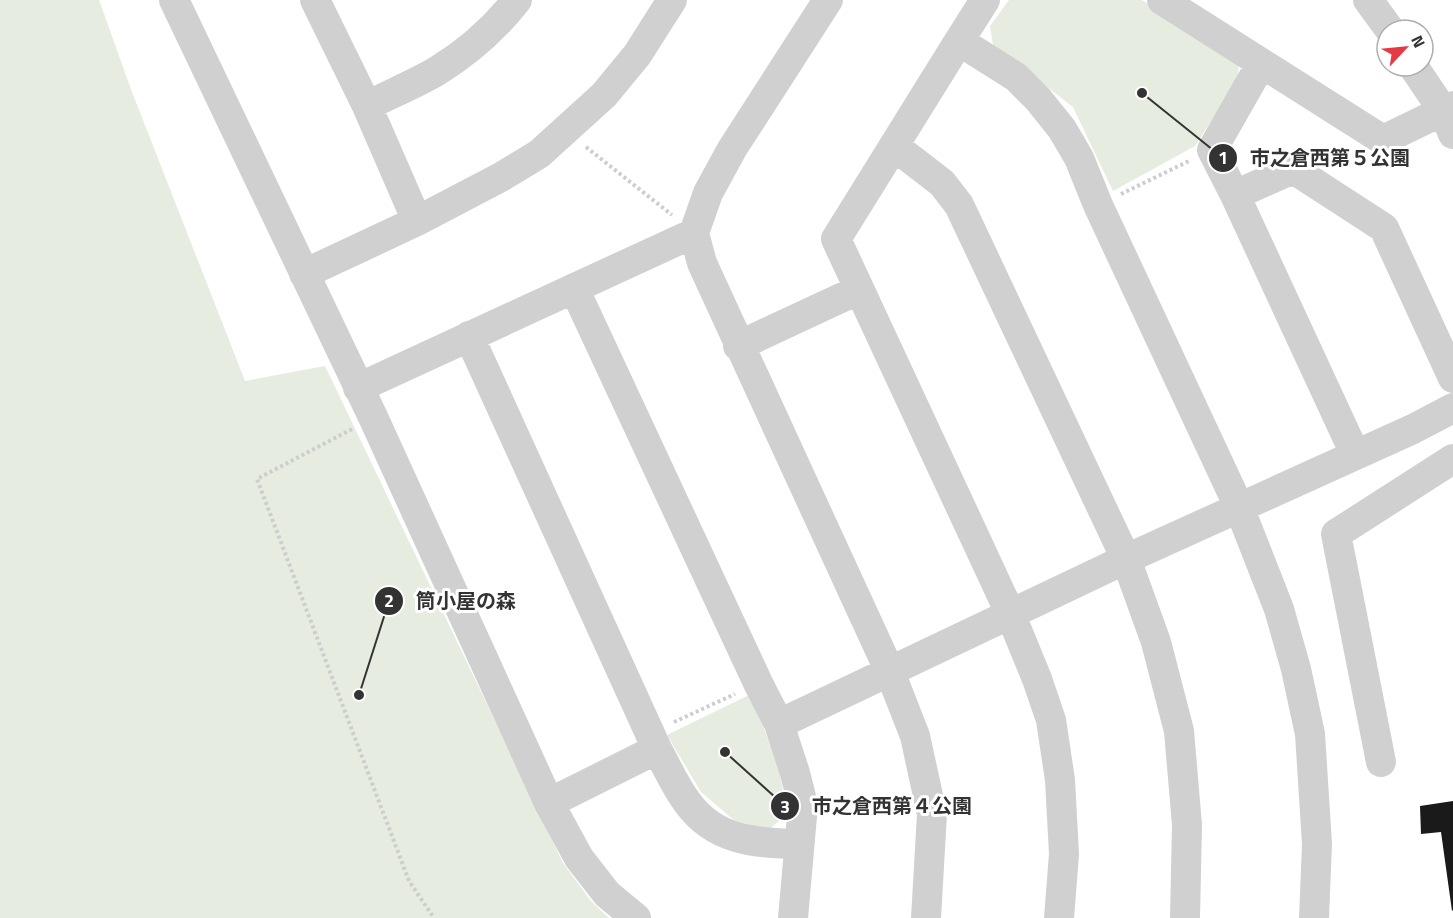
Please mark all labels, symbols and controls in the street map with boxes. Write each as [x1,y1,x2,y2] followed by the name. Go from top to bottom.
[1375,18,1435,78] north arrow
[1405,31,1432,52] text: N
[1208,139,1422,177] callout: 市之倉西第５公園
[1250,142,1410,173] text: 市之倉西第５公園
[1218,144,1228,171] text: 1
[374,582,528,620] callout: 筒小屋の森
[416,585,516,616] text: 筒小屋の森
[384,587,394,614] text: 2
[770,787,984,825] callout: 市之倉西第４公園
[812,790,972,821] text: 市之倉西第４公園
[780,793,790,820] text: 3

